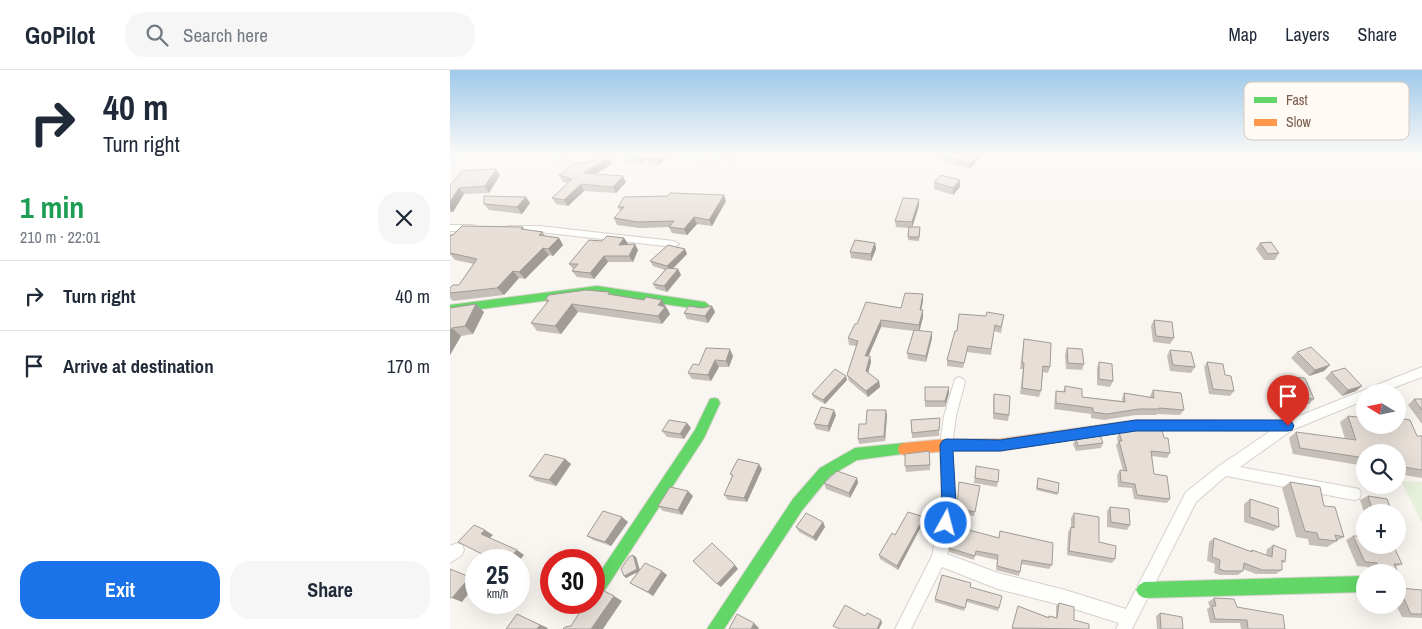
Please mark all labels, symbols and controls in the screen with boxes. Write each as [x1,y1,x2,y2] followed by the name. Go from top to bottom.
[125,12,475,57] search box
[25,19,95,51] text: GoPilot
[143,21,171,49] icon: search
[183,22,268,48] text: Search here
[1229,22,1257,47] text: Map
[1285,22,1330,47] text: Layers
[1358,22,1397,47] text: Share
[1244,82,1409,140] legend
[103,84,168,131] text: 40 m
[20,90,85,155] icon: right
[1286,91,1308,109] text: Fast
[1286,113,1312,131] text: Slow
[103,129,180,159] text: Turn right
[20,187,84,227] text: 1 min
[378,192,430,244] button: close
[20,226,100,248] text: 210 m · 22:01
[20,282,48,310] icon: right
[63,283,135,309] text: Turn right
[395,283,430,309] text: 40 m
[20,352,48,380] icon: arrive
[63,353,214,379] text: Arrive at destination
[387,353,430,379] text: 170 m
[1267,375,1309,426] pin
[1274,382,1302,410] icon: arrive
[1356,384,1406,434] north arrow
[1356,384,1406,614] map controls
[1356,444,1406,494] button: search
[919,496,971,548] position arrow
[1356,504,1406,554] button: +
[540,549,605,614] speed limit sign: 30
[486,558,509,592] text: 25
[20,561,220,619] button: Exit
[230,561,430,619] button: Share
[1356,564,1406,614] button: −
[487,586,508,602] text: km/h

